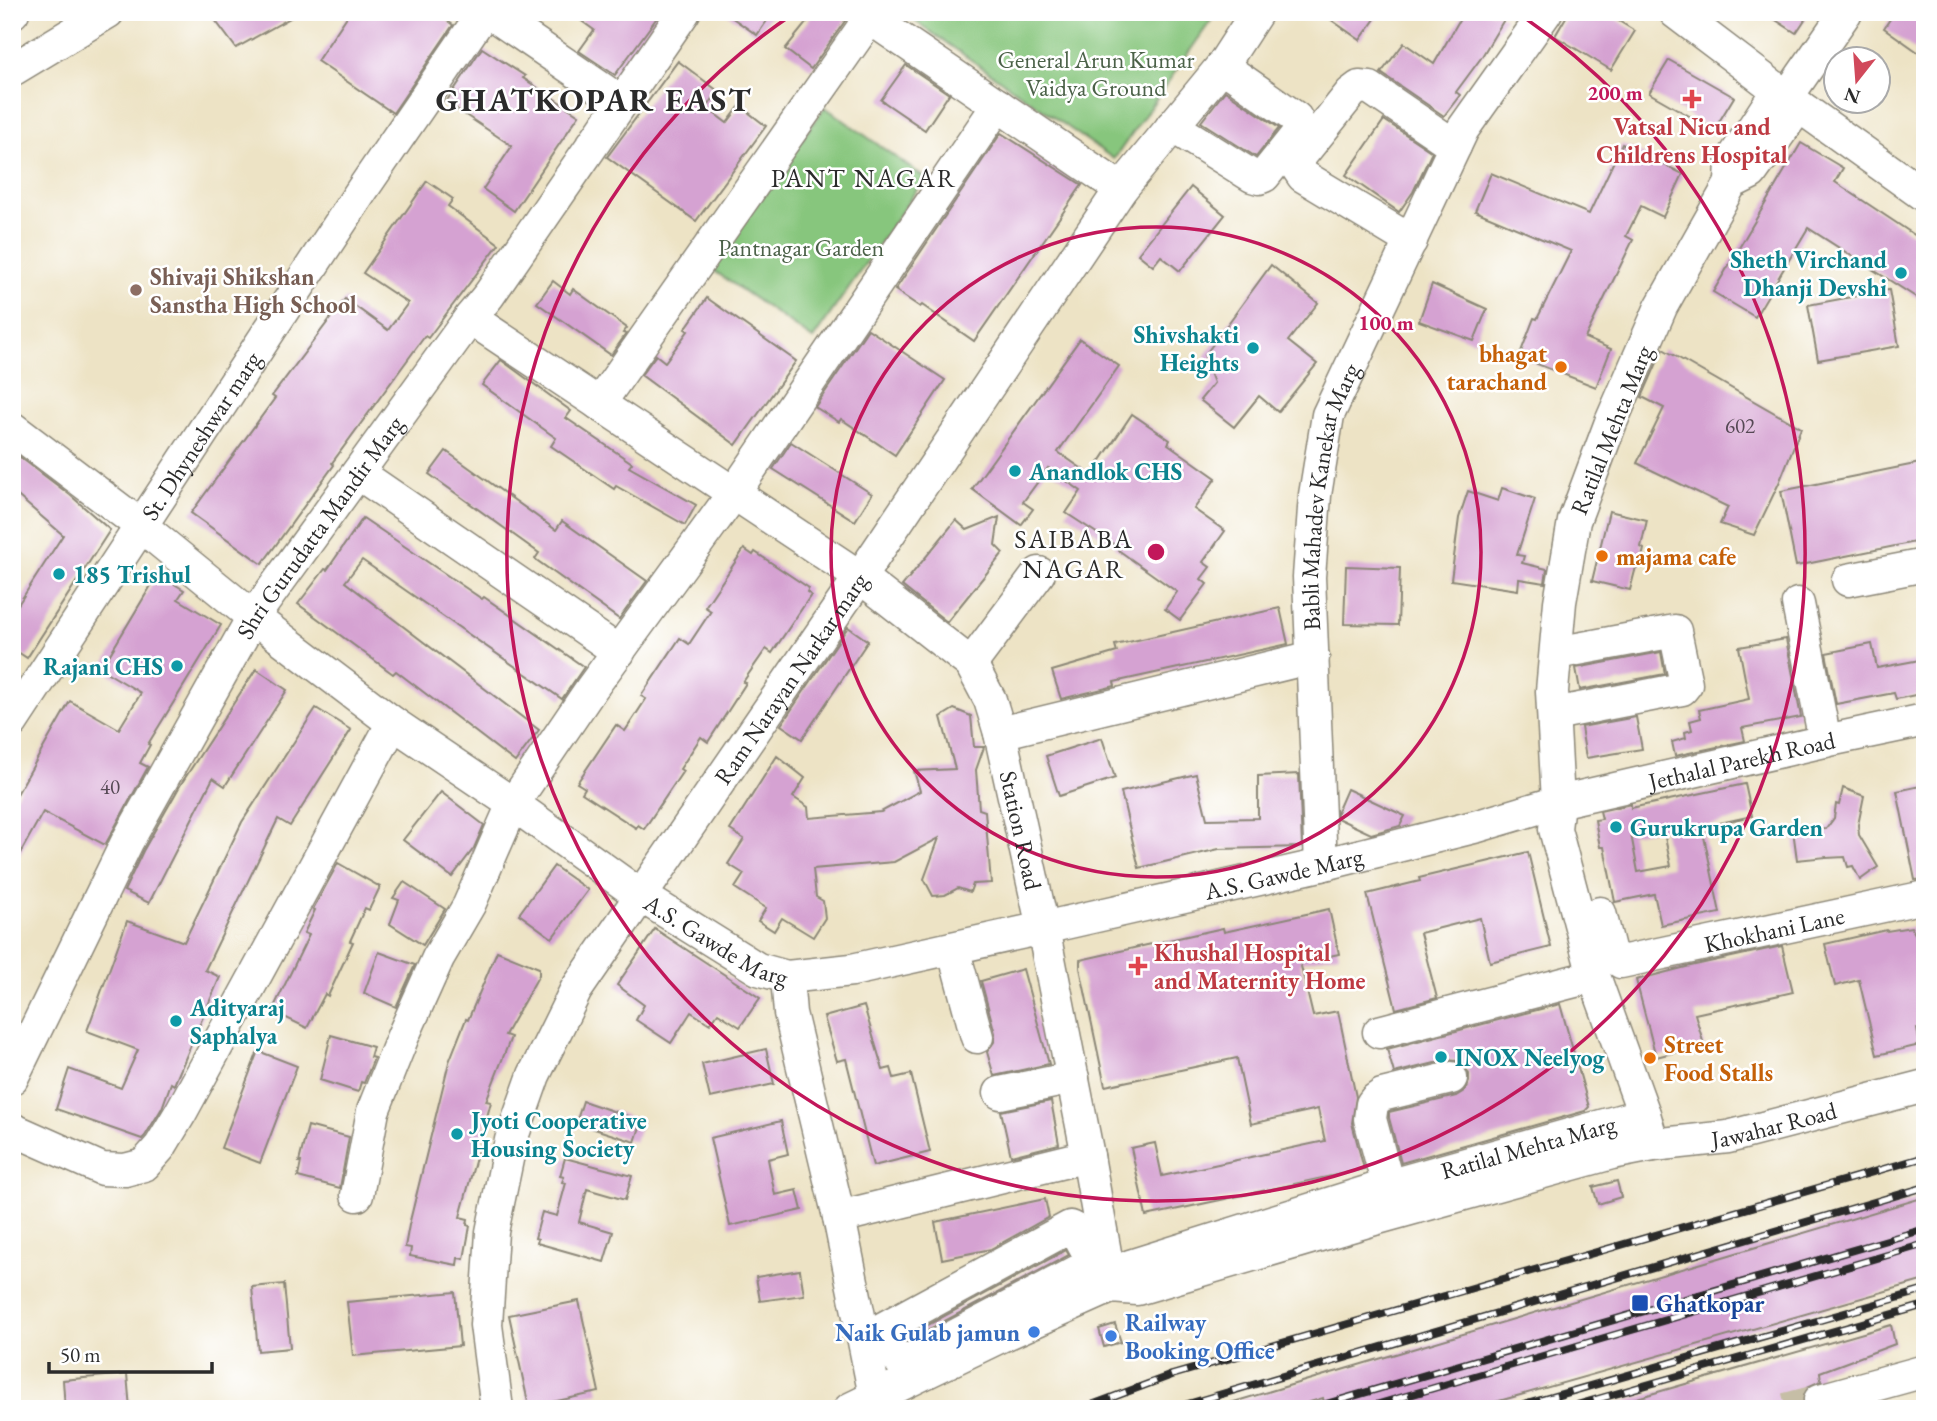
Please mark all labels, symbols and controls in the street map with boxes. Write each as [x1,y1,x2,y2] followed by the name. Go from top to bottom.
[997,44,1195,103] park label: General Arun Kumar Vaidya Ground
[1822,46,1892,116] north arrow
[436,79,752,121] district label: GHATKOPAR EAST
[1587,79,1643,106] text: 200 m
[1841,81,1863,110] text: N
[1682,89,1702,109] marker: Vatsal Nicu and Childrens Hospital
[1596,111,1788,170] place label: Vatsal Nicu and Childrens Hospital
[771,161,957,195] district label: PANT NAGAR
[718,232,884,263] park label: Pantnagar Garden
[1730,244,1888,304] place label: Sheth Virchand Dhanji Devshi
[150,261,357,321] place label: Shivaji Shikshan Sanstha High School
[1893,265,1909,281] marker: Sheth Virchand Dhanji Devshi
[128,282,144,298] marker: Shivaji Shikshan Sanstha High School
[1358,309,1414,336] text: 100 m
[1134,319,1239,379] place label: Shivshakti Heights
[1447,338,1548,397] place label: bhagat tarachand
[1245,340,1261,356] marker: Shivshakti Heights
[1563,340,1659,519] street label: Ratilal Mehta Marg
[134,345,268,526] street label: St. Dhyneshwar marg
[1293,357,1366,631] street label: Babli Mahadev Kanekar Marg
[1553,359,1569,375] marker: bhagat tarachand
[229,409,410,644] street label: Shri Gurudatta Mandir Marg
[1725,412,1755,439] house number: 602
[1028,456,1182,487] place label: Anandlok CHS
[1007,463,1023,479] marker: Anandlok CHS
[1014,522,1134,586] district label: SAIBABA NAGAR
[1144,540,1168,564] centre of rings
[1616,541,1736,573] place label: majama cafe
[1594,548,1610,564] marker: majama cafe
[73,559,191,590] place label: 185 Trishul
[51,566,67,582] marker: 185 Trishul
[707,566,874,790] street label: Ram Narayan Narkar marg
[43,651,163,683] place label: Rajani CHS
[169,658,185,674] marker: Rajani CHS
[1643,724,1839,797] street label: Jethalal Parekh Road
[993,768,1050,894] street label: Station Road
[100,773,120,800] house number: 40
[1630,812,1824,843] place label: Gurukrupa Garden
[1608,819,1624,835] marker: Gurukrupa Garden
[1200,840,1367,907] street label: A.S. Gawde Marg
[638,886,792,992] street label: A.S. Gawde Marg
[1701,899,1847,959] street label: Khokhani Lane
[1154,937,1366,997] place label: Khushal Hospital and Maternity Home
[1128,956,1148,976] marker: Khushal Hospital and Maternity Home
[189,992,285,1052] place label: Adityaraj Saphalya
[168,1013,184,1029] marker: Adityaraj Saphalya
[1664,1029,1773,1088] place label: Street Food Stalls
[1455,1042,1606,1074] place label: INOX Neelyog
[1433,1049,1449,1065] marker: INOX Neelyog
[1642,1050,1658,1066] marker: Street Food Stalls
[1708,1094,1840,1154] street label: Jawahar Road
[469,1105,647,1165] place label: Jyoti Cooperative Housing Society
[1437,1107,1620,1186] street label: Ratilal Mehta Marg
[449,1126,465,1142] marker: Jyoti Cooperative Housing Society
[1656,1288,1765,1319] place label: Ghatkopar
[1630,1293,1650,1313] marker: Ghatkopar
[1125,1307,1275,1367] place label: Railway Booking Office
[835,1317,1020,1349] place label: Naik Gulab jamun
[1026,1324,1042,1340] marker: Naik Gulab jamun
[1103,1328,1119,1344] marker: Railway Booking Office
[49,1330,212,1374] scale bar
[60,1341,101,1368] text: 50 m

